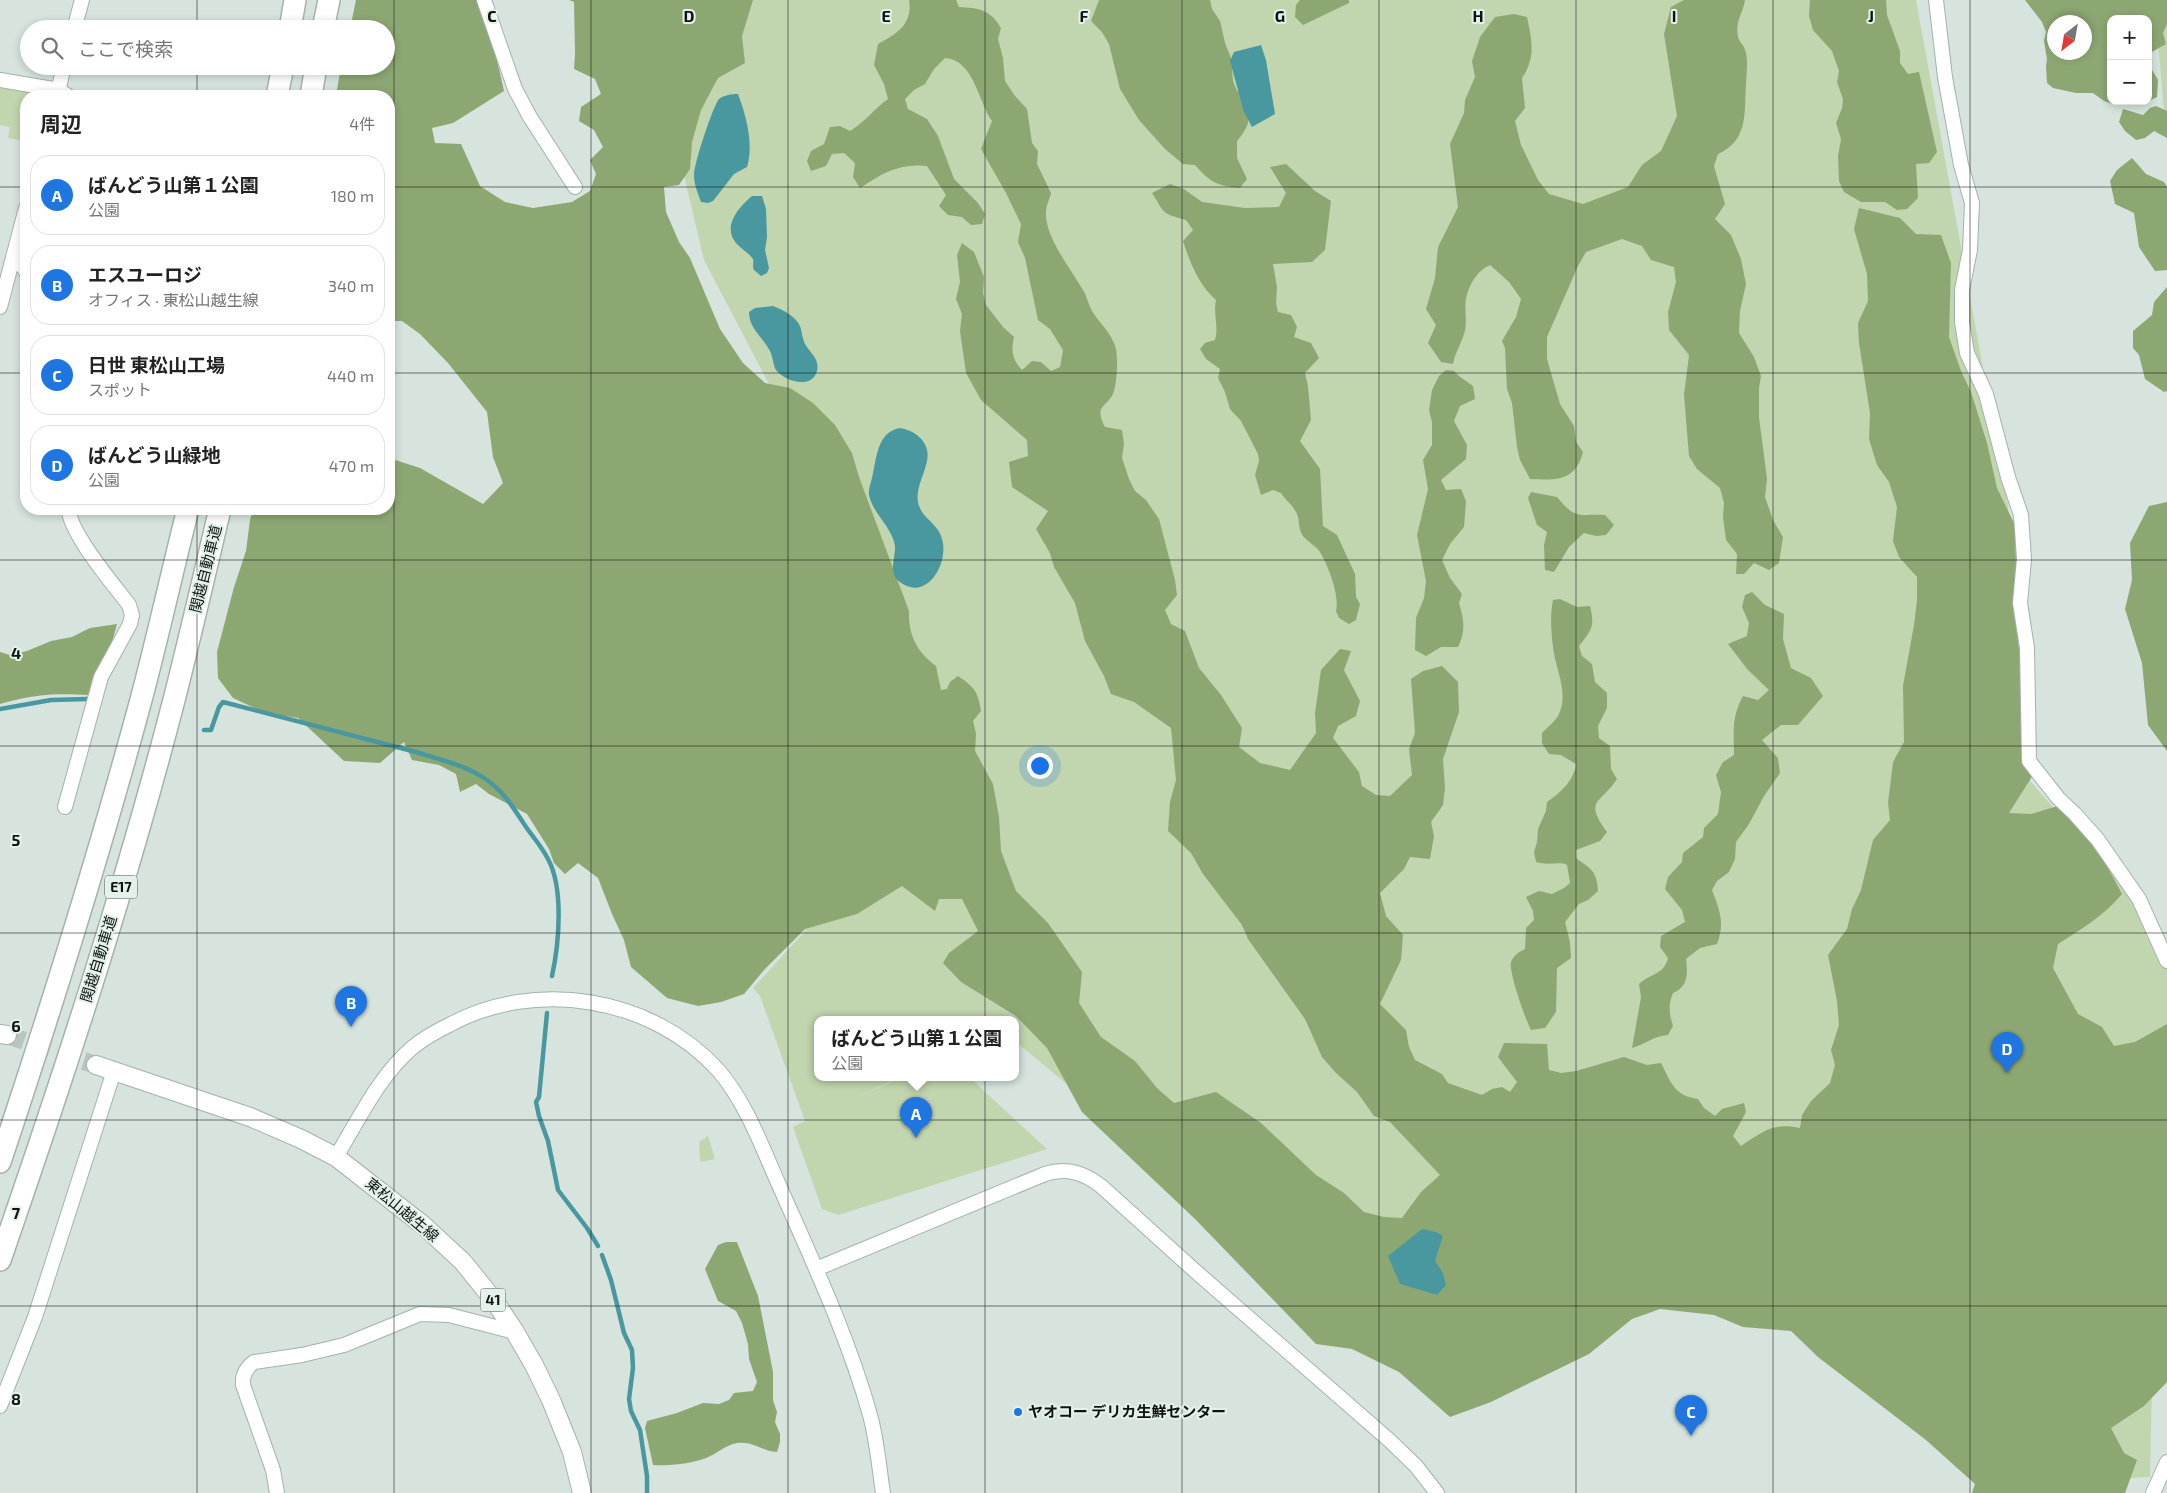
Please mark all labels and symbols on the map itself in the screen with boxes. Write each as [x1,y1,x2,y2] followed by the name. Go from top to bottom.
[487,6,497,25] text: C
[684,6,695,25] text: D
[881,6,891,25] text: E
[1080,6,1089,25] text: F
[1275,6,1285,25] text: G
[1472,6,1484,25] text: H
[1672,6,1676,25] text: I
[1868,6,1874,25] text: J
[2047,15,2092,60] north arrow
[185,523,225,615] street label: 関越自動車道
[11,643,21,662] text: 4
[1027,753,1053,779] your location
[12,830,21,849] text: 5
[105,876,137,899] road number: E17
[76,913,120,1004] street label: 関越自動車道
[335,986,367,1027] pin: B
[11,1016,21,1035] text: 6
[1991,1032,2023,1073] pin: D
[900,1097,932,1138] pin: A
[362,1173,443,1245] street label: 東松山越生線
[12,1203,21,1222] text: 7
[480,1288,506,1312] road number: 41
[11,1389,21,1408] text: 8
[1675,1395,1707,1436] pin: C
[1028,1402,1226,1420] place label: ヤオコー デリカ生鮮センター
[1012,1406,1024,1418] marker: ヤオコー デリカ生鮮センター

